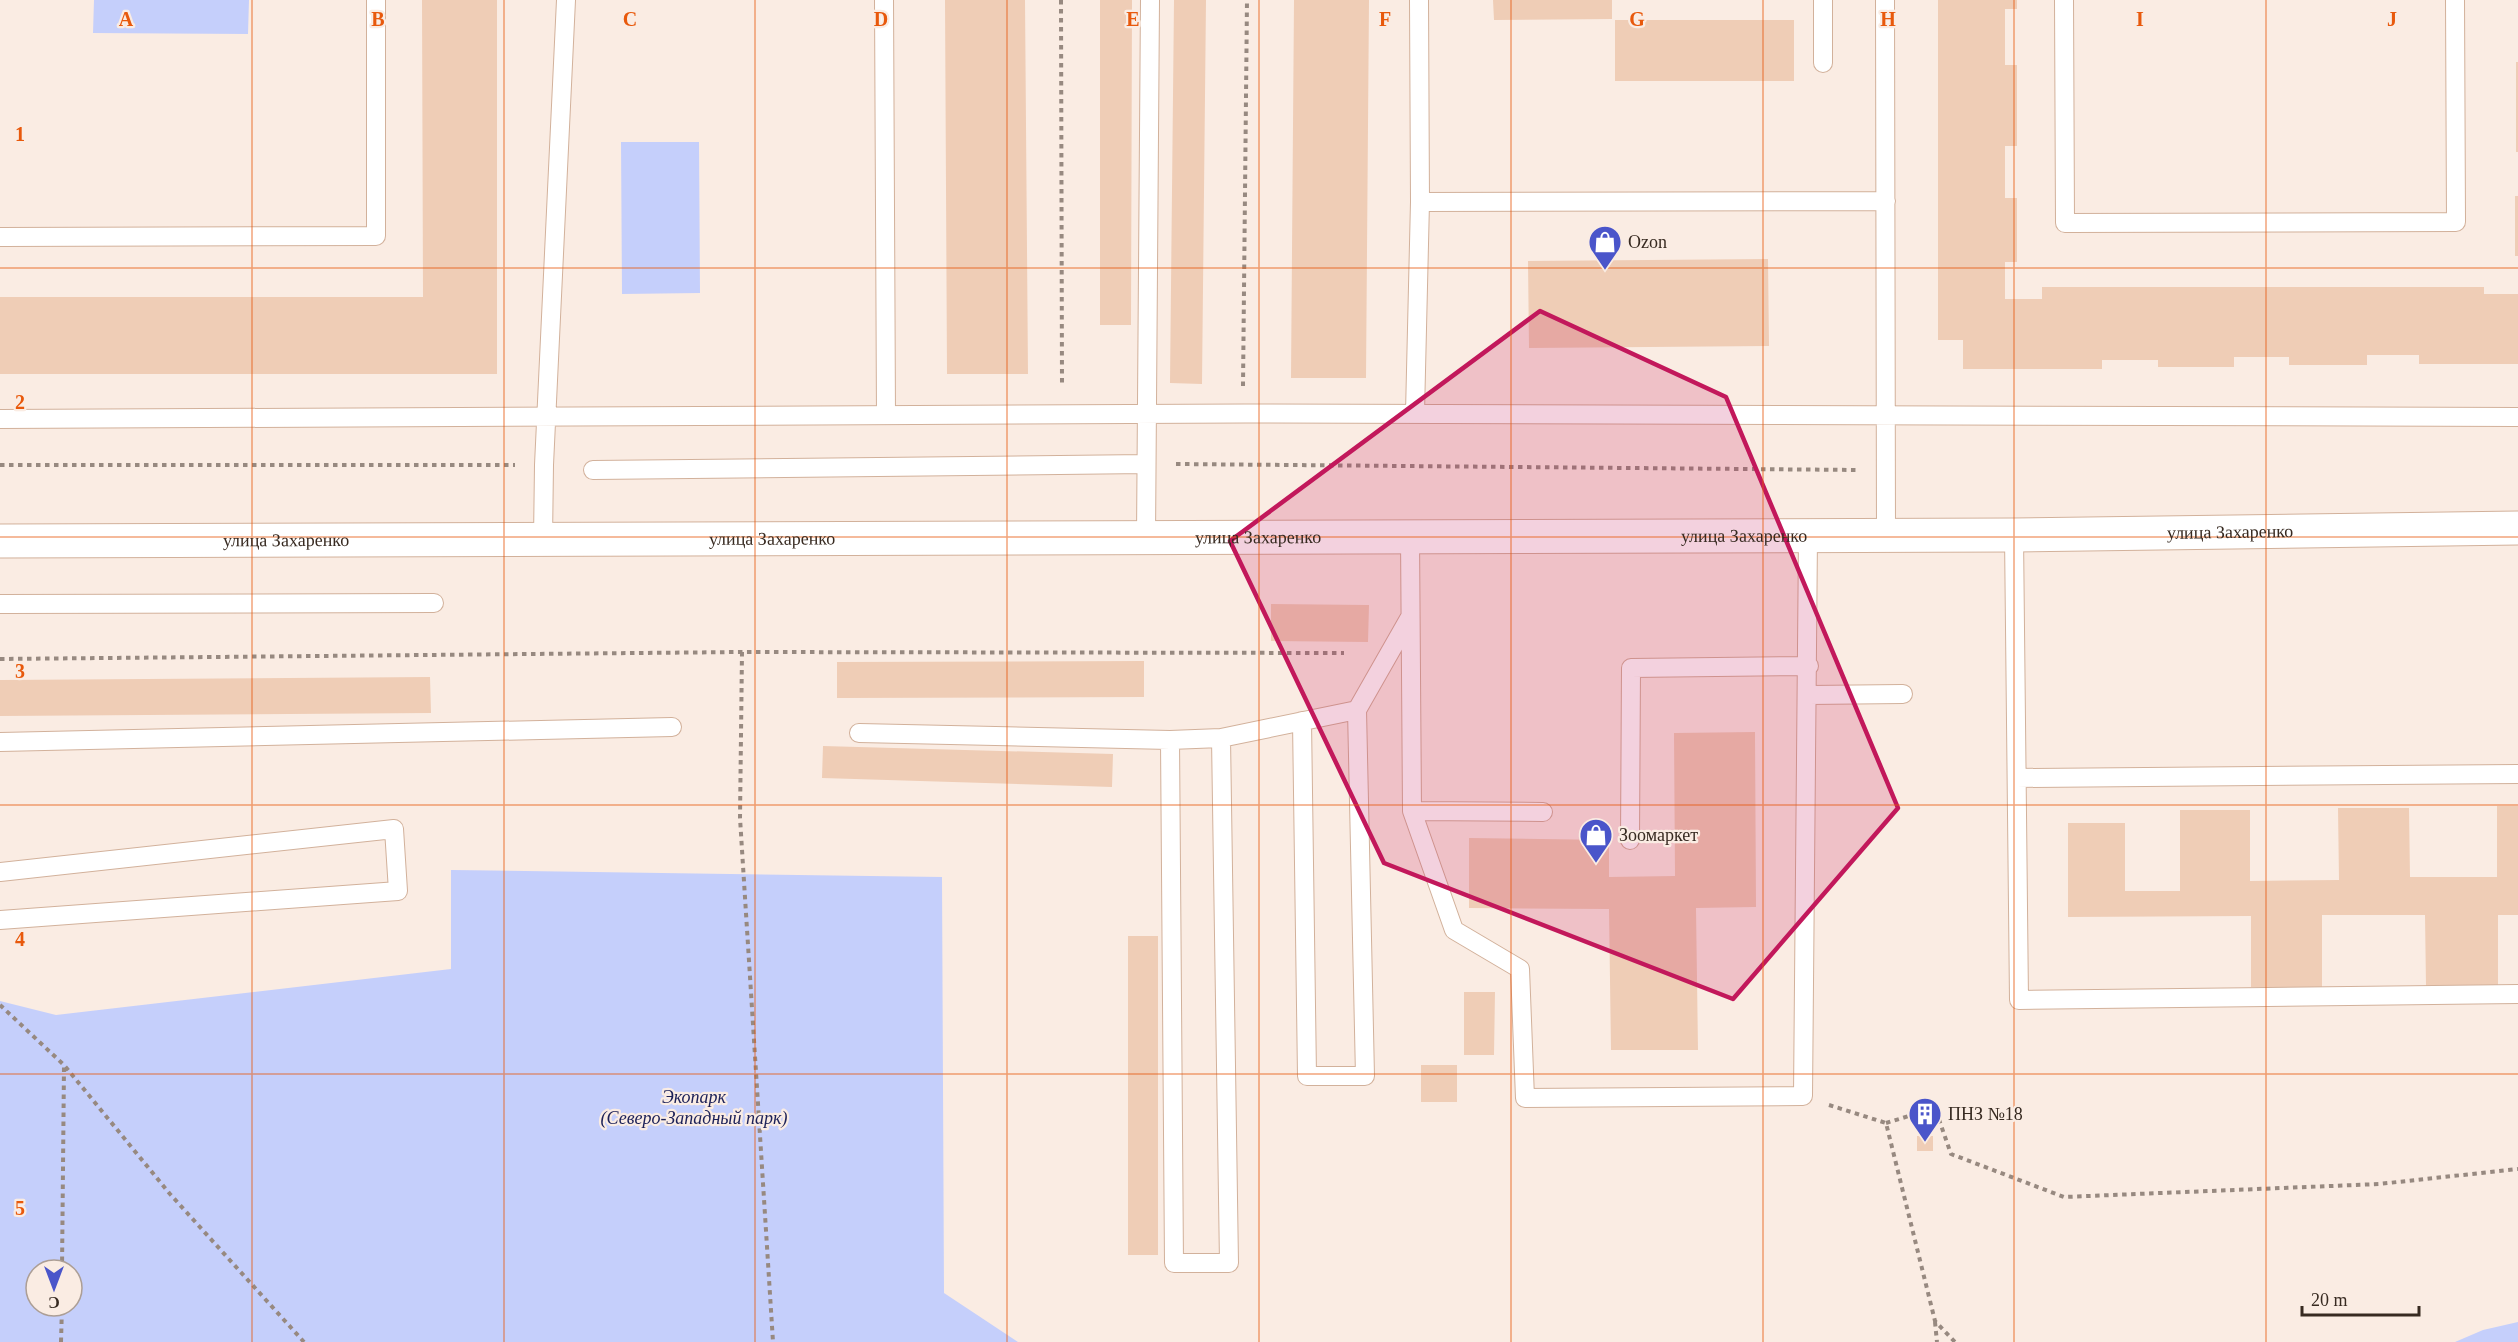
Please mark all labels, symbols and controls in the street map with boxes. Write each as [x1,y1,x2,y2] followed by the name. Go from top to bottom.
[119,8,134,30] text: A
[371,8,385,30] text: B
[623,8,637,30] text: C
[874,8,888,30] text: D
[1126,8,1140,30] text: E
[1379,8,1391,30] text: F
[1629,8,1645,30] text: G
[1880,8,1896,30] text: H
[2136,8,2144,30] text: I
[2387,8,2397,30] text: J
[15,123,25,145] text: 1
[1587,224,1623,271] shop icon: Ozon
[1628,232,1667,252] place label: Ozon
[15,391,25,413] text: 2
[2167,521,2293,543] street label: улица Захаренко
[1681,526,1807,546] street label: улица Захаренко
[1195,527,1321,547] street label: улица Захаренко
[709,529,835,549] street label: улица Захаренко
[223,530,349,550] street label: улица Захаренко
[15,660,25,682] text: 3
[1578,817,1614,864] shop icon: Зоомаркет
[1619,825,1698,845] place label: Зоомаркет
[15,928,25,950] text: 4
[601,1087,787,1129] park label: Экопарк (Северо-Западный парк)
[1907,1096,1943,1143] building icon: ПНЗ №18
[1948,1104,2023,1124] place label: ПНЗ №18
[15,1197,25,1219] text: 5
[24,1258,84,1318] north arrow
[2302,1279,2419,1317] scale bar
[2311,1290,2348,1310] text: 20 m
[48,1294,60,1311] text: С

